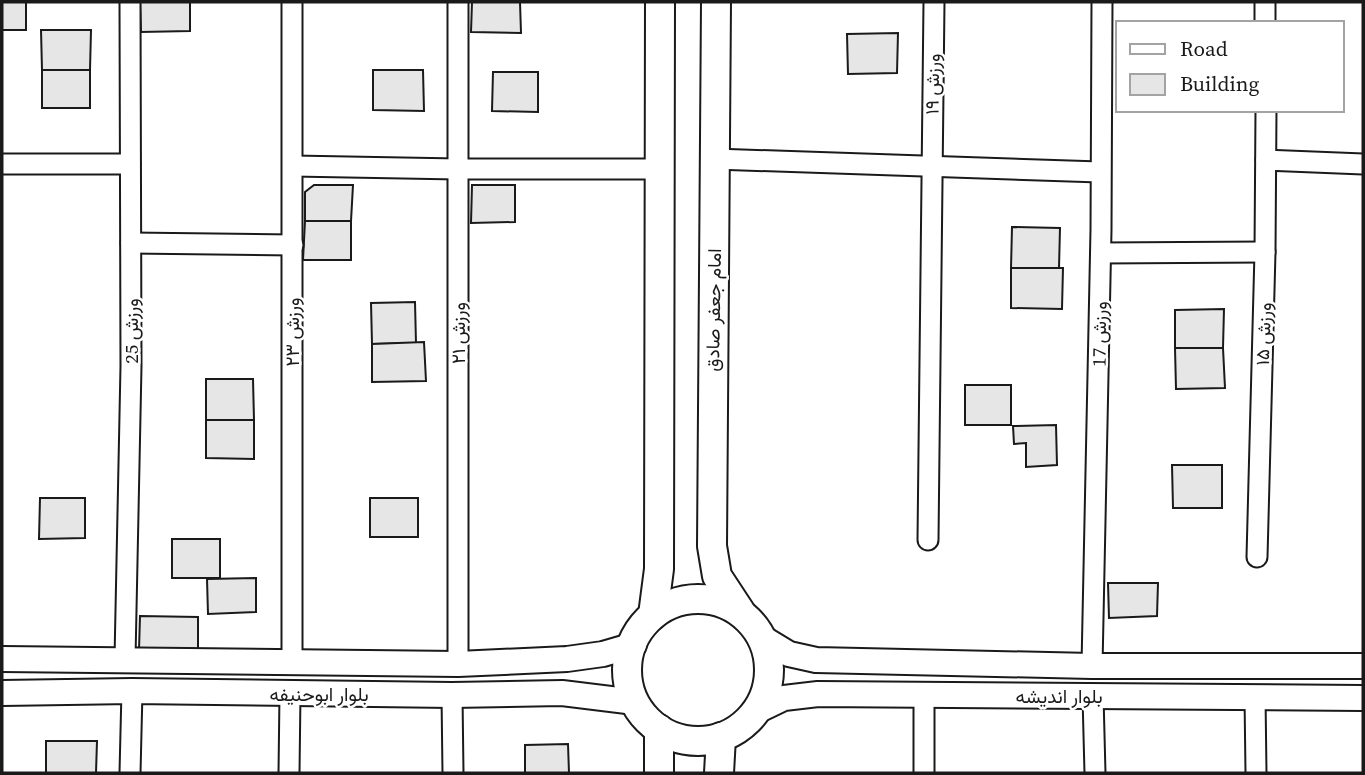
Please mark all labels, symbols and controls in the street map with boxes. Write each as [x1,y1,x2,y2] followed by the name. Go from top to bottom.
[1116,21,1344,112] legend
[1180,34,1228,63] text: Road
[918,53,946,115] street label: ورزش ۱۹
[1180,69,1259,98] text: Building
[699,248,727,372] street label: امام جعفر صادق
[279,297,305,367] street label: ورزش ۲۳
[118,298,144,364] street label: ورزش 25
[1085,301,1113,367] street label: ورزش 17
[445,302,471,364] street label: ورزش ۲۱
[1249,302,1277,366] street label: ورزش ۱۵
[269,681,369,707] street label: بلوار ابوحنیفه
[1015,683,1103,709] street label: بلوار اندیشه

